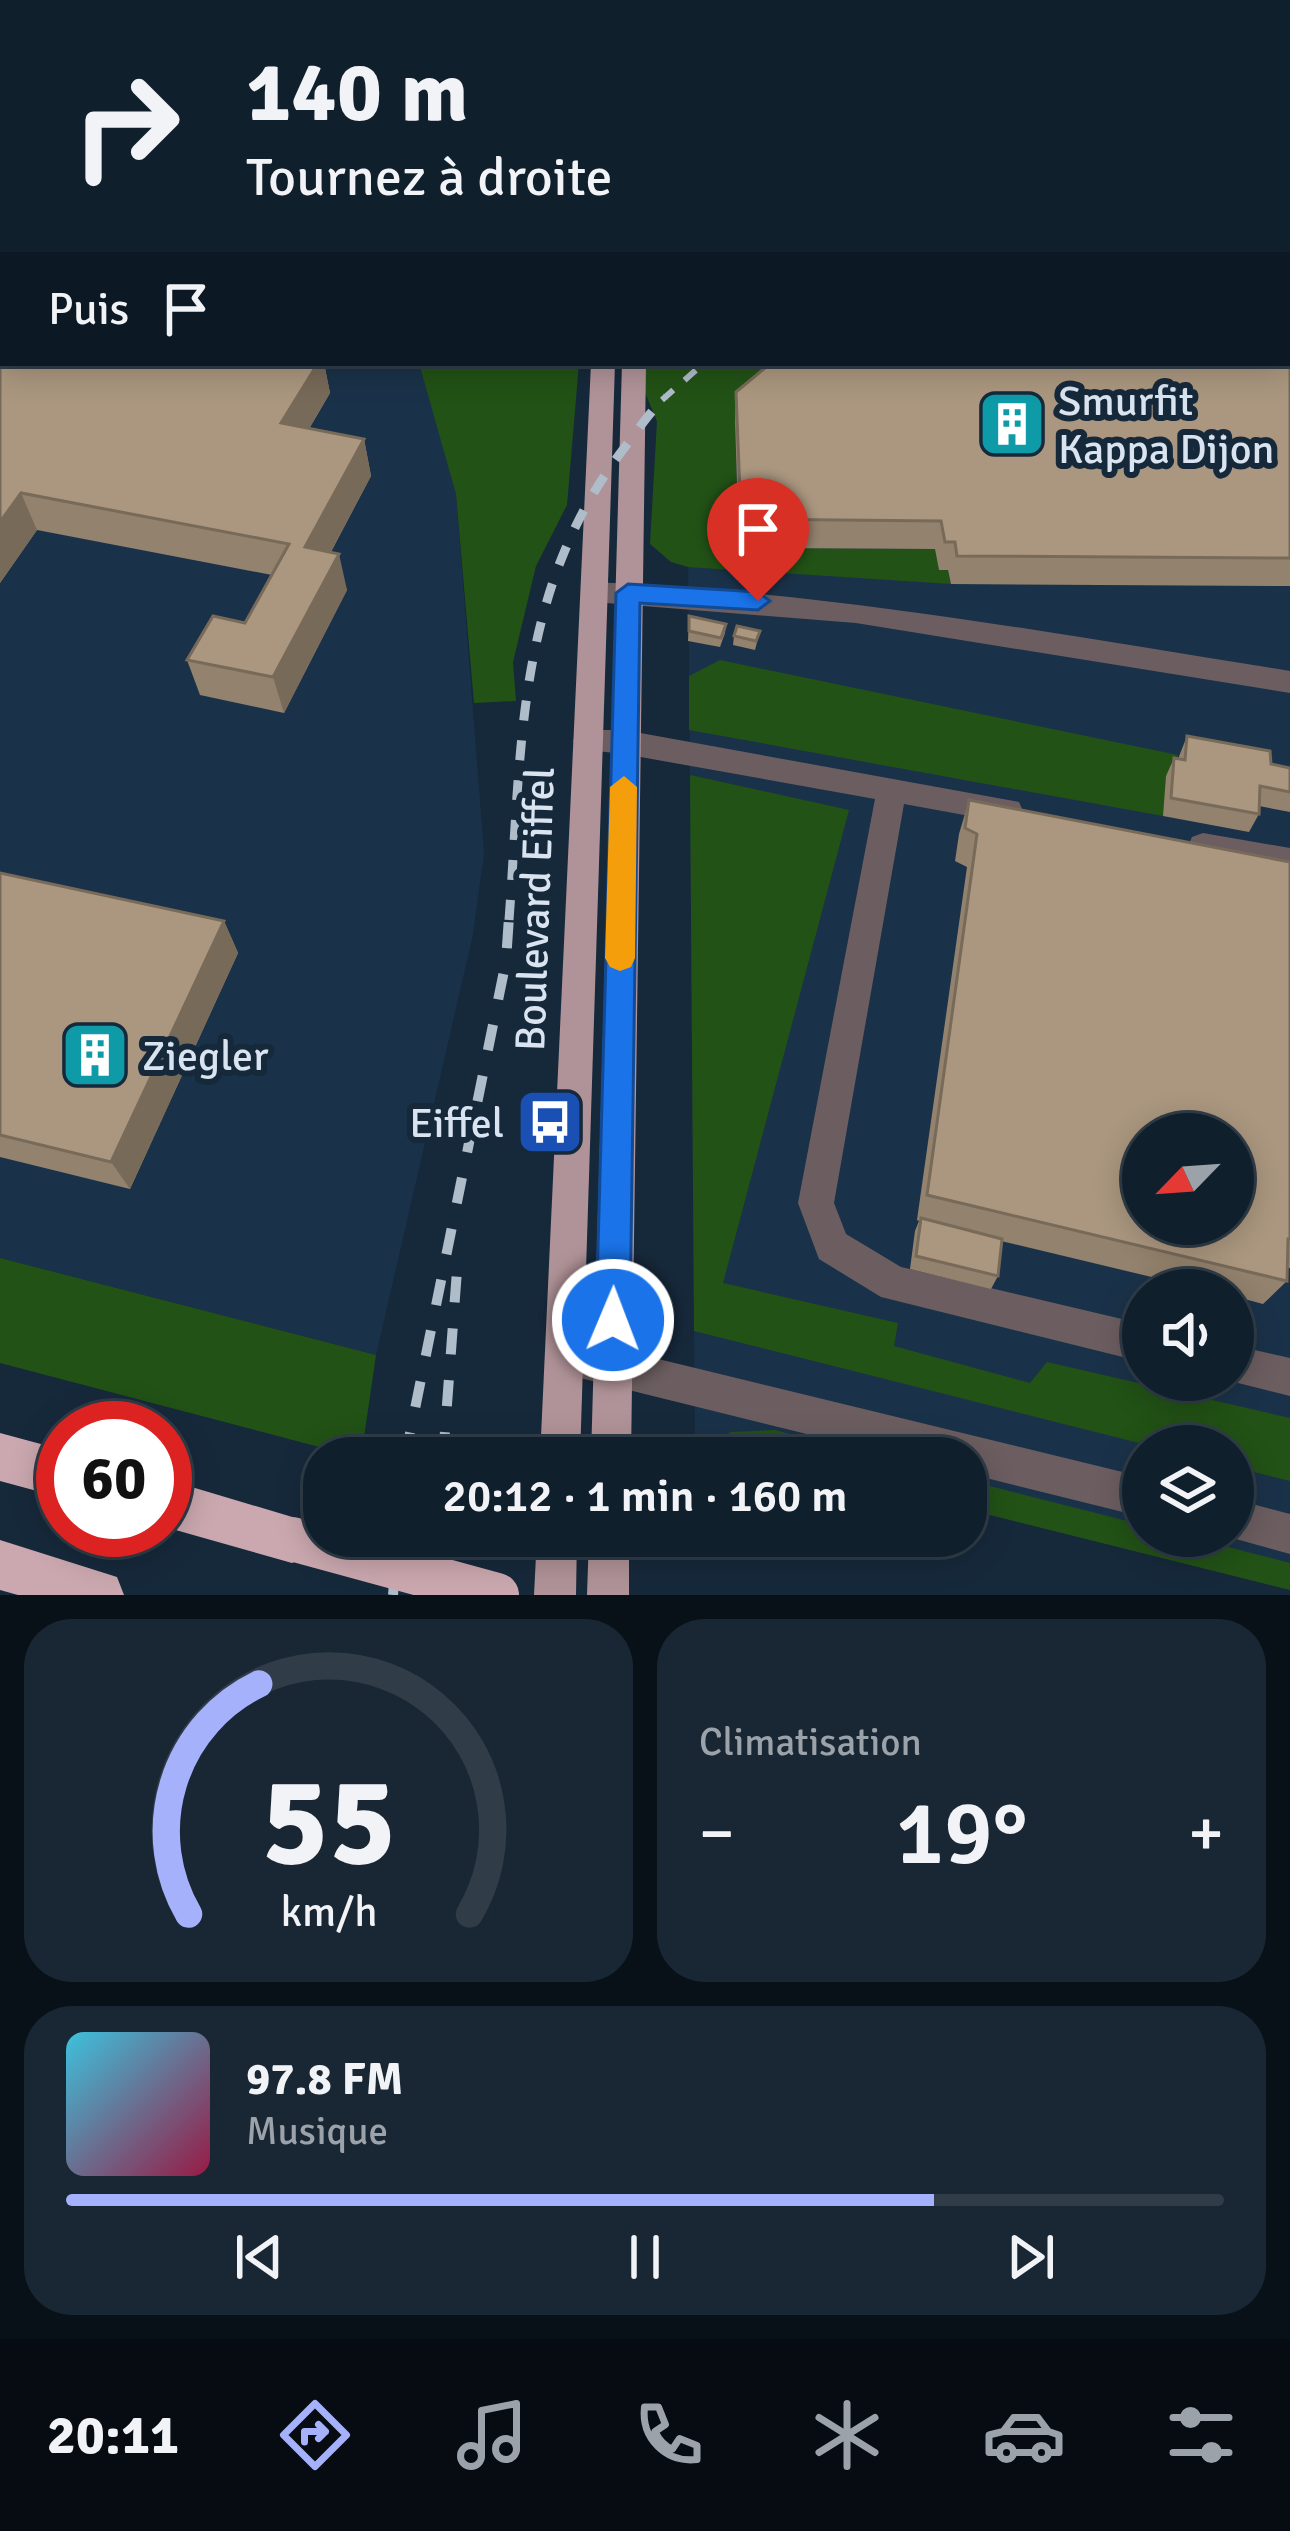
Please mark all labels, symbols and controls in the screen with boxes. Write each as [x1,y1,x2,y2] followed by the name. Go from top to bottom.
[246,41,468,145] text: 140 m
[48,48,204,204] icon: right
[246,144,613,211] text: Tournez à droite
[153,276,219,342] icon: arrive
[48,282,129,337] text: Puis
[1058,376,1274,475] place label: Smurfit Kappa Dijon
[977,389,1047,459] building icon: Smurfit Kappa Dijon
[707,478,809,601] pin
[725,496,791,562] icon: arrive
[505,766,566,1052] street label: Boulevard Eiffel
[60,1020,130,1090] building icon: Ziegler
[142,1031,269,1082] place label: Ziegler
[515,1087,585,1157] bus stop icon: Eiffel
[409,1098,504,1149] place label: Eiffel
[1122,1113,1254,1245] north arrow
[1122,1113,1254,1557] map controls
[550,1257,676,1383] position arrow
[1122,1269,1254,1401] button: sound
[36,1401,192,1557] speed limit sign: 60
[1122,1425,1254,1557] button: layers
[443,1469,847,1524] text: 20:12 · 1 min · 160 m
[699,1718,922,1766] text: Climatisation
[261,1746,396,1899] text: 55
[896,1778,1027,1889] text: 19°
[699,1793,735,1874] text: −
[1188,1793,1224,1874] text: +
[280,1885,377,1938] text: km/h
[246,2052,403,2107] text: 97.8 FM
[246,2107,388,2155] text: Musique
[226,2224,292,2290] icon: previous
[612,2224,678,2290] icon: pause
[998,2224,1064,2290] icon: next
[273,2393,357,2477] icon: directions
[450,2393,534,2477] icon: music
[627,2393,711,2477] icon: phone
[805,2393,889,2477] icon: climate
[982,2393,1066,2477] icon: car
[1159,2393,1243,2477] icon: filters
[47,2402,179,2469] text: 20:11

